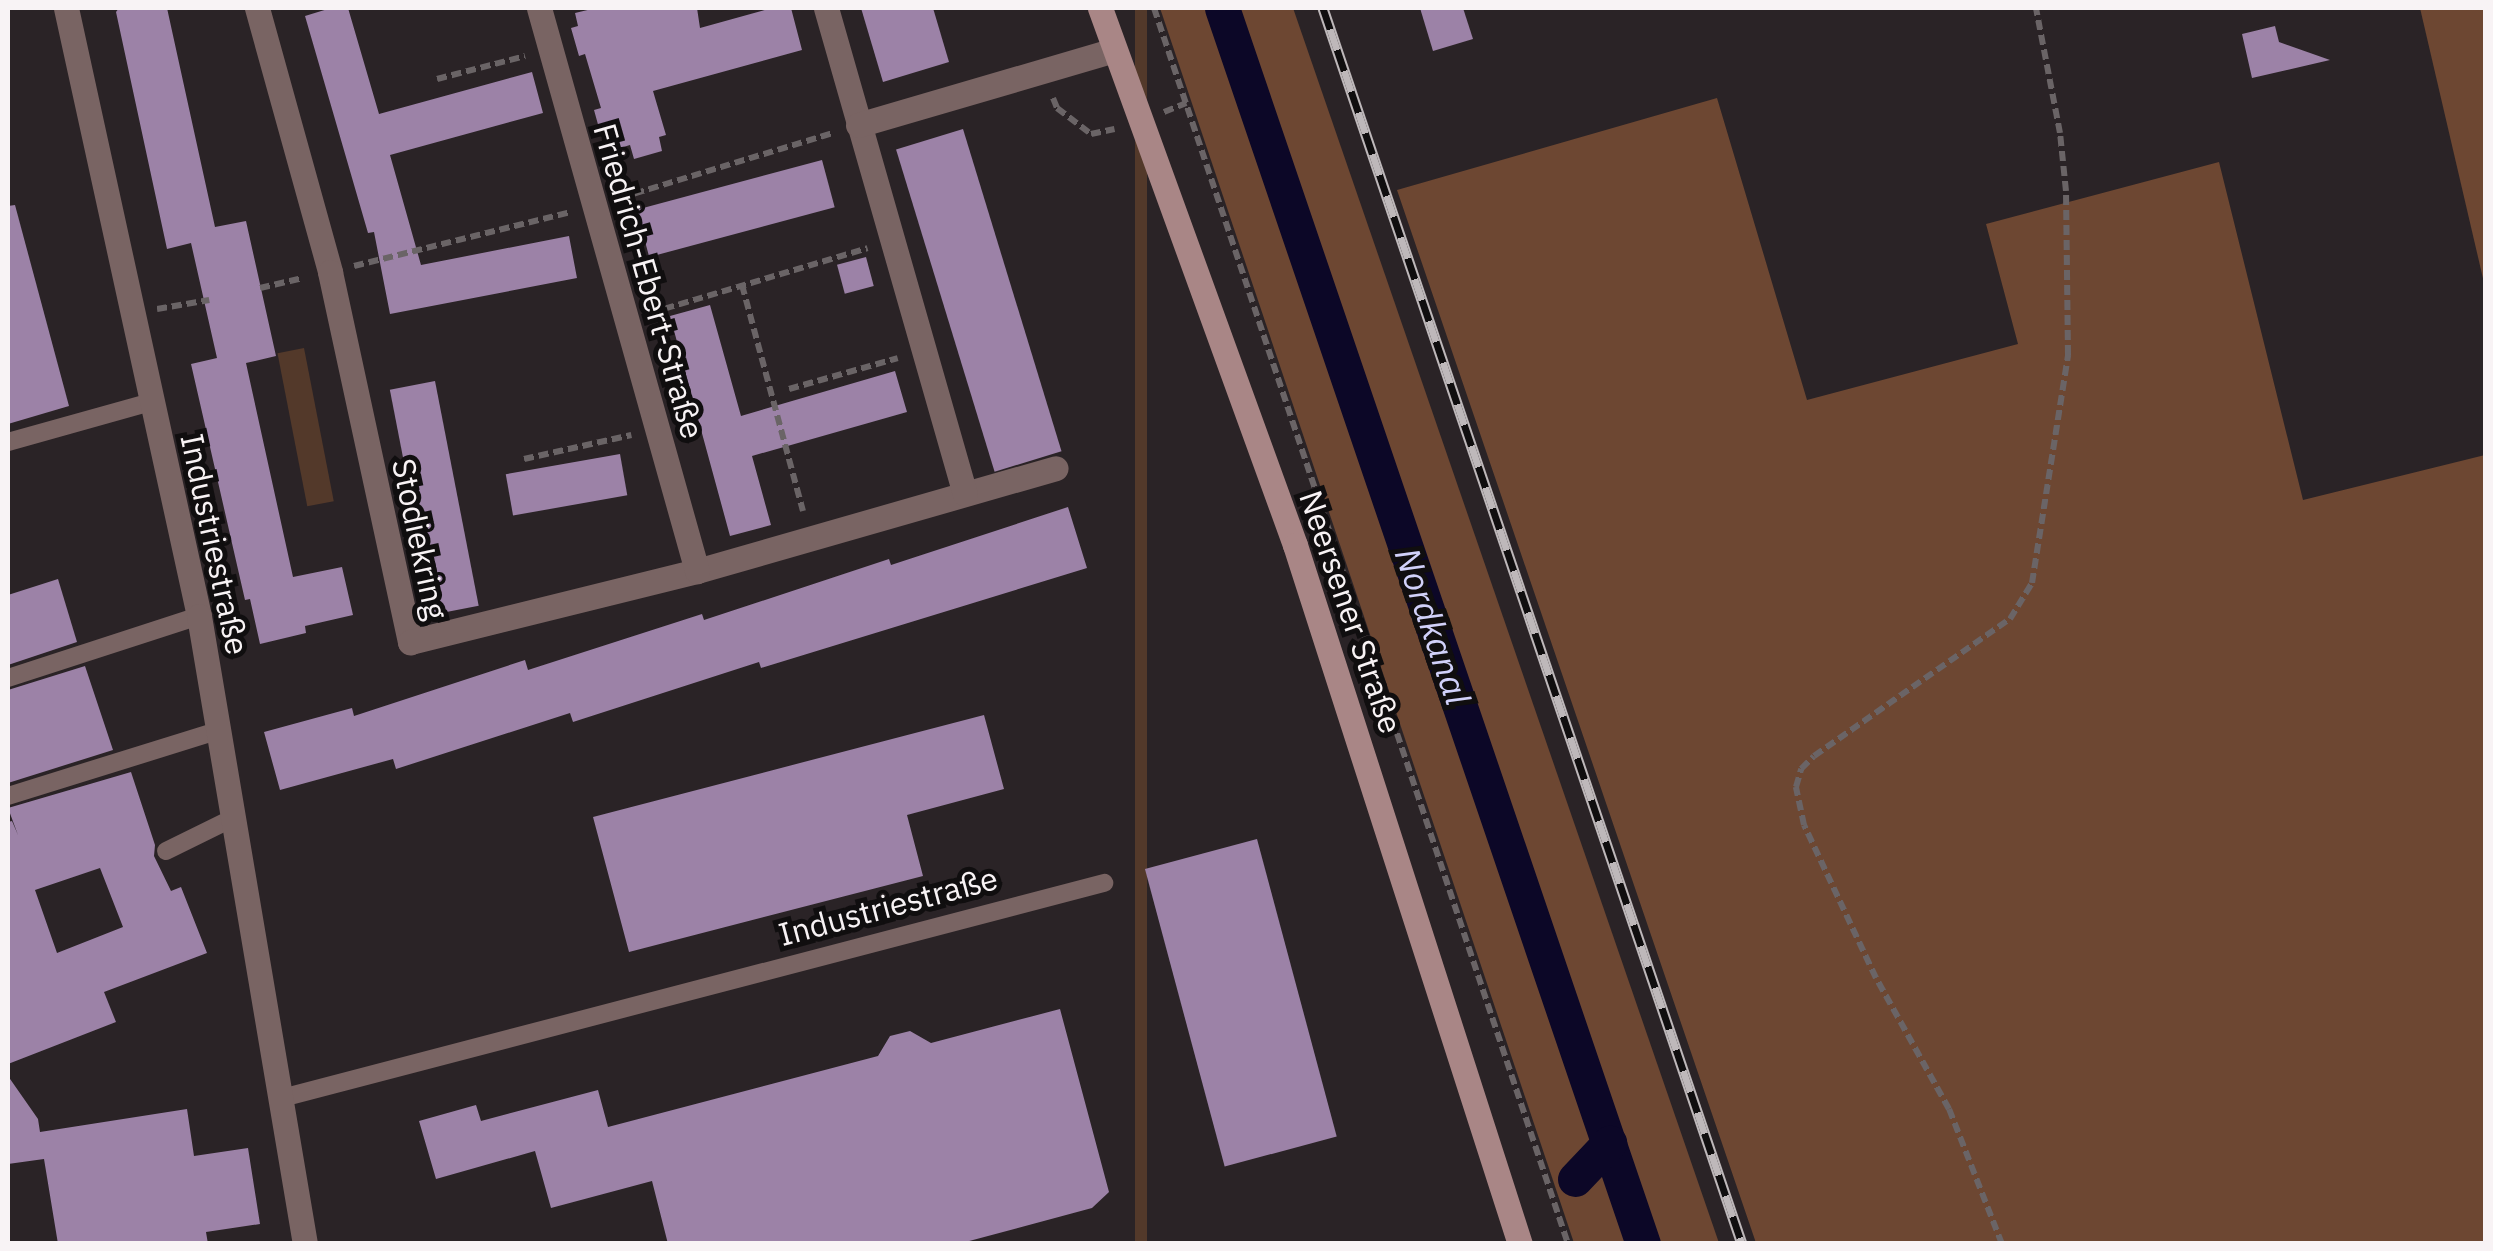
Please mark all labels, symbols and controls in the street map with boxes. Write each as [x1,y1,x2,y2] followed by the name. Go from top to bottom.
[586,119,712,443] street label: Friedrich-Ebert-Straße
[173,430,257,658] street label: Industriestraße
[384,455,456,623] street label: Stodiekring
[1291,486,1411,738] street label: Neersener Straße
[1387,542,1479,710] water label: Nordkanal
[774,858,1002,954] street label: Industriestraße

